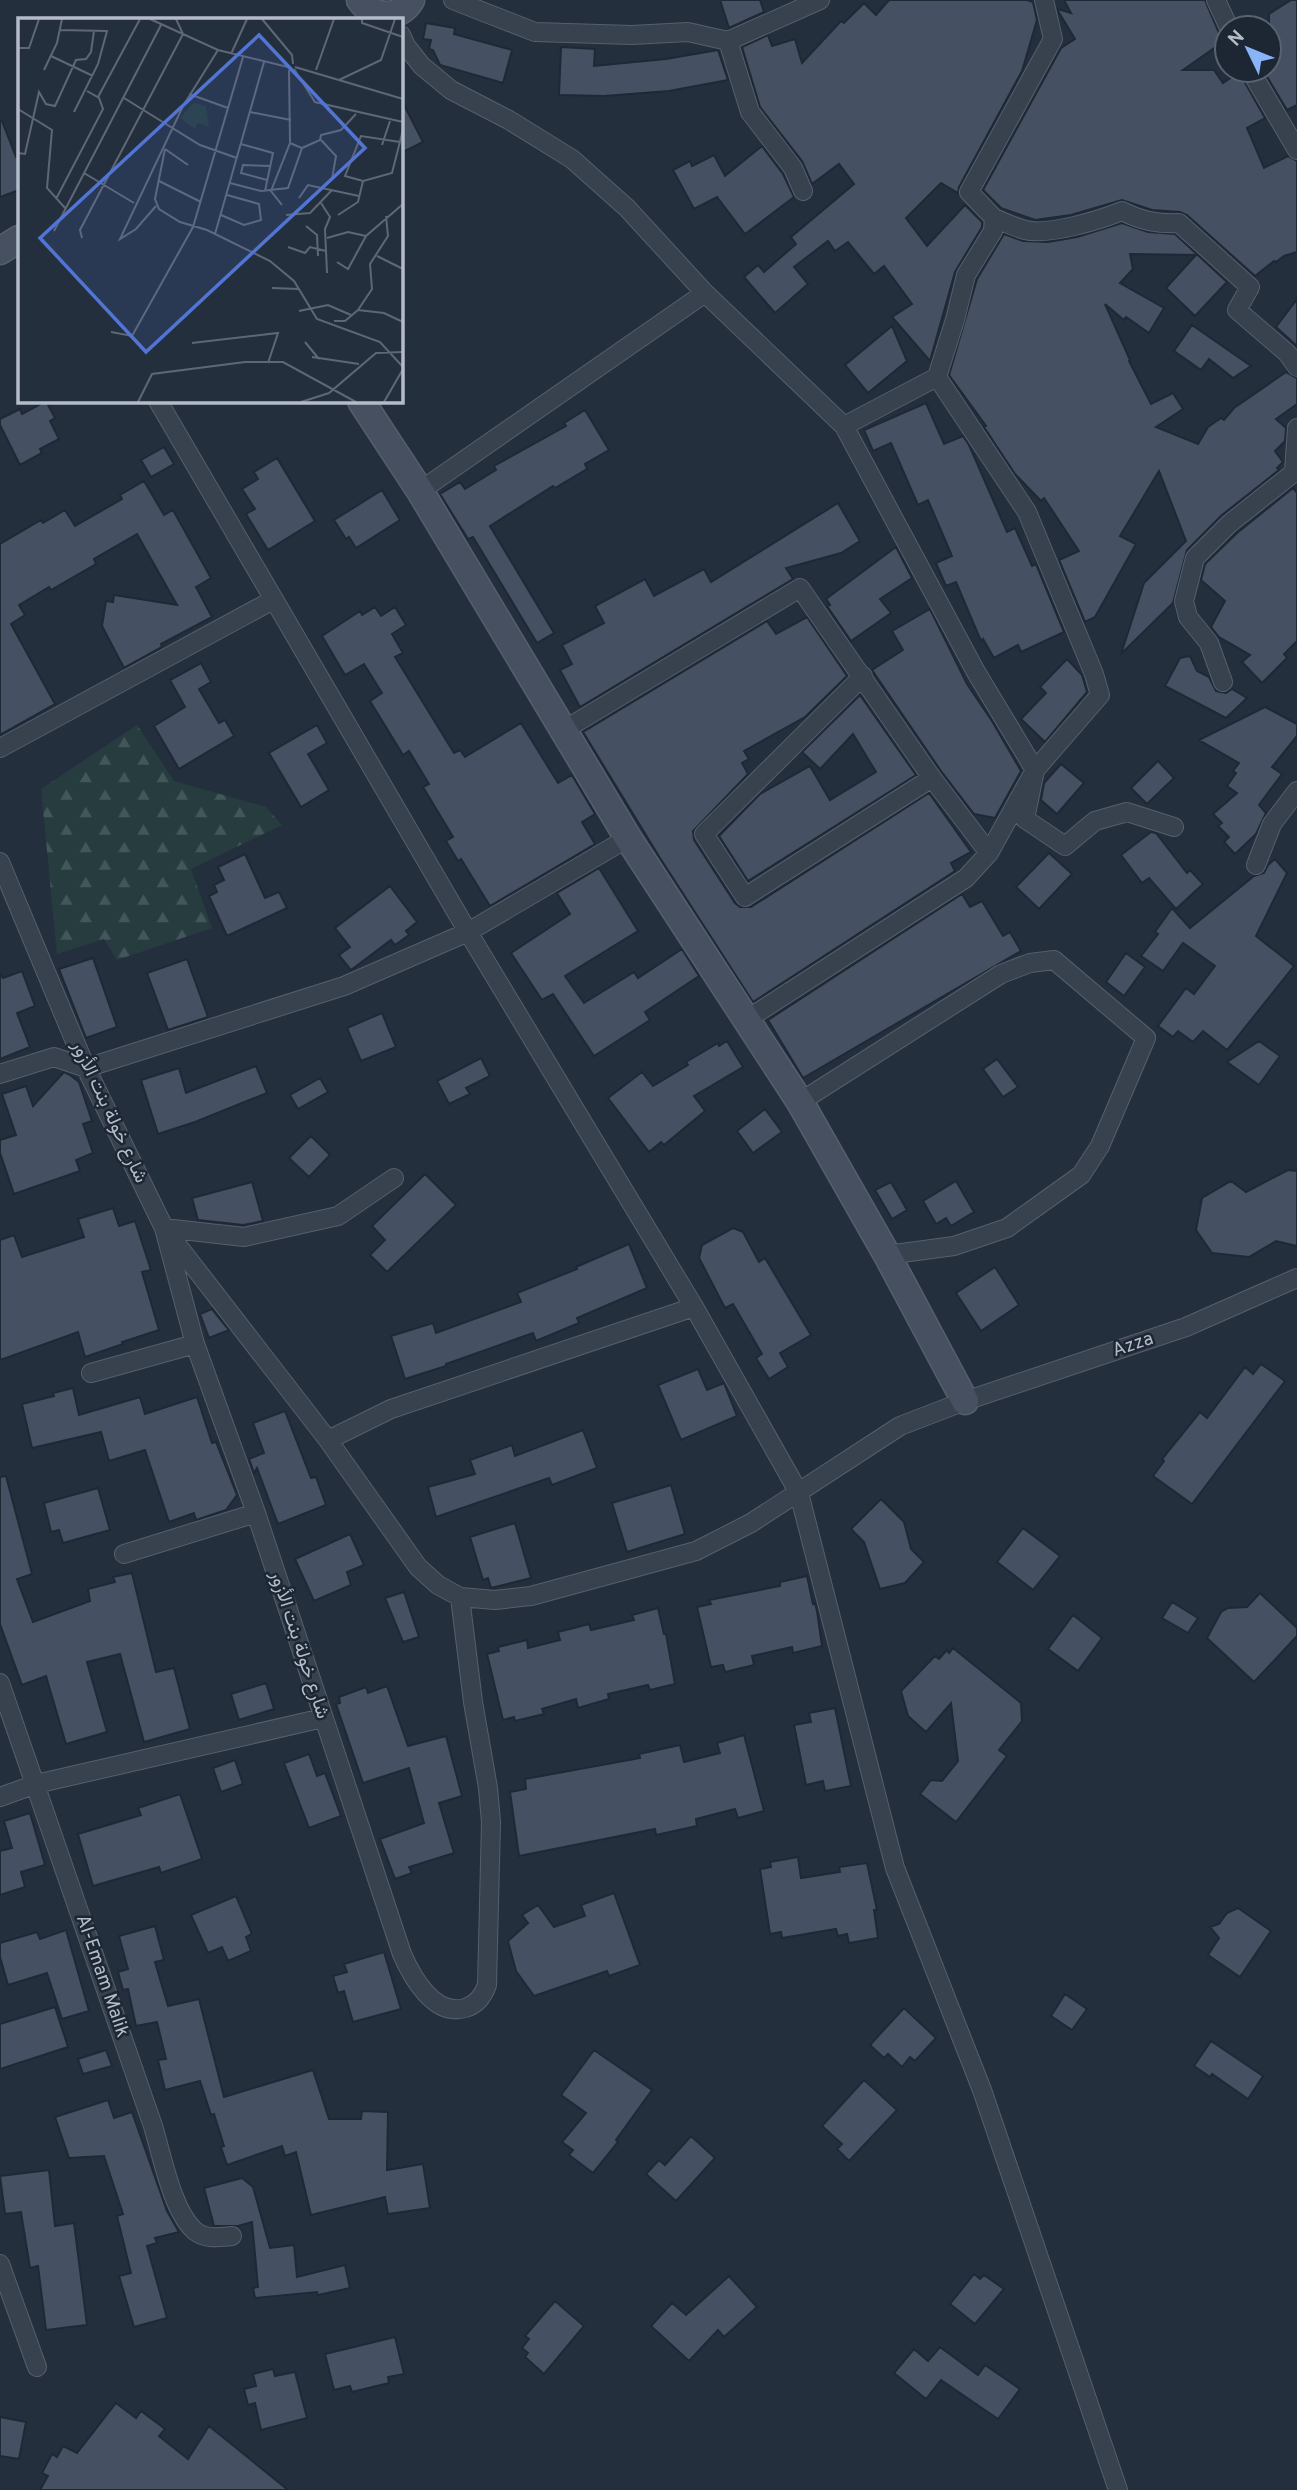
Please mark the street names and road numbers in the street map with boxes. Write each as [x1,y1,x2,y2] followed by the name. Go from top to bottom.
[65,1036,152,1187] street label: شارع خولة بنت الأزور
[1109,1327,1157,1363] street label: Azza
[263,1567,334,1722] street label: شارع خولة بنت الأزور
[70,1912,134,2040] street label: Al-Emam Malik

